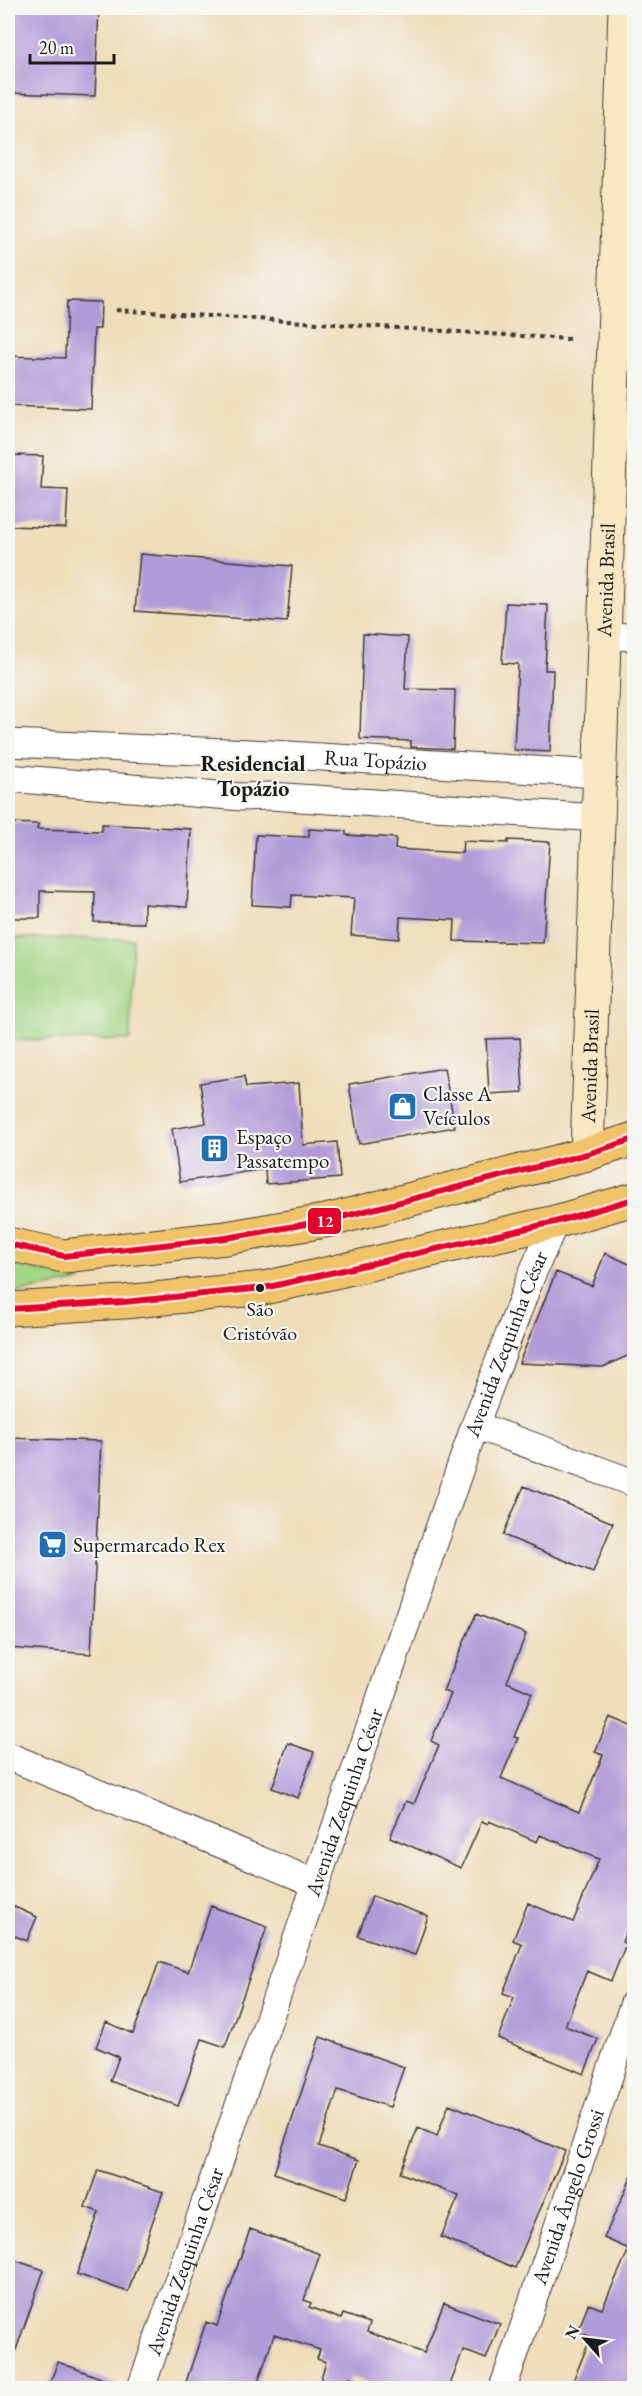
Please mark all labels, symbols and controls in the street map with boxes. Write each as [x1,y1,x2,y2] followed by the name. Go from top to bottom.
[30,27,114,65] scale bar
[39,36,74,59] text: 20 m
[590,523,621,639] street label: Avenida Brasil
[323,743,428,776] street label: Rua Topázio
[200,749,306,803] district label: Residencial Topázio
[574,1009,605,1125] street label: Avenida Brasil
[423,1080,492,1131] place label: Classe A Veículos
[386,1090,418,1122] shop icon: Classe A Veículos
[236,1123,329,1174] place label: Espaço Passatempo
[199,1133,231,1165] building icon: Espaço Passatempo
[307,1207,342,1235] line badge: 12
[317,1211,334,1232] text: 12
[458,1246,554,1441] street label: Avenida Zequinha César
[254,1282,266,1294] marker: São Cristóvão
[223,1296,297,1346] place label: São Cristóvão
[36,1529,68,1561] supermarket icon: Supermarcado Rex
[73,1531,225,1558] place label: Supermarcado Rex
[298,1705,389,1901] street label: Avenida Zequinha César
[525,2105,610,2289] street label: Avenida Ângelo Grossi
[139,2164,229,2360] street label: Avenida Zequinha César
[555,2309,615,2369] north arrow
[560,2322,585,2343] text: N

